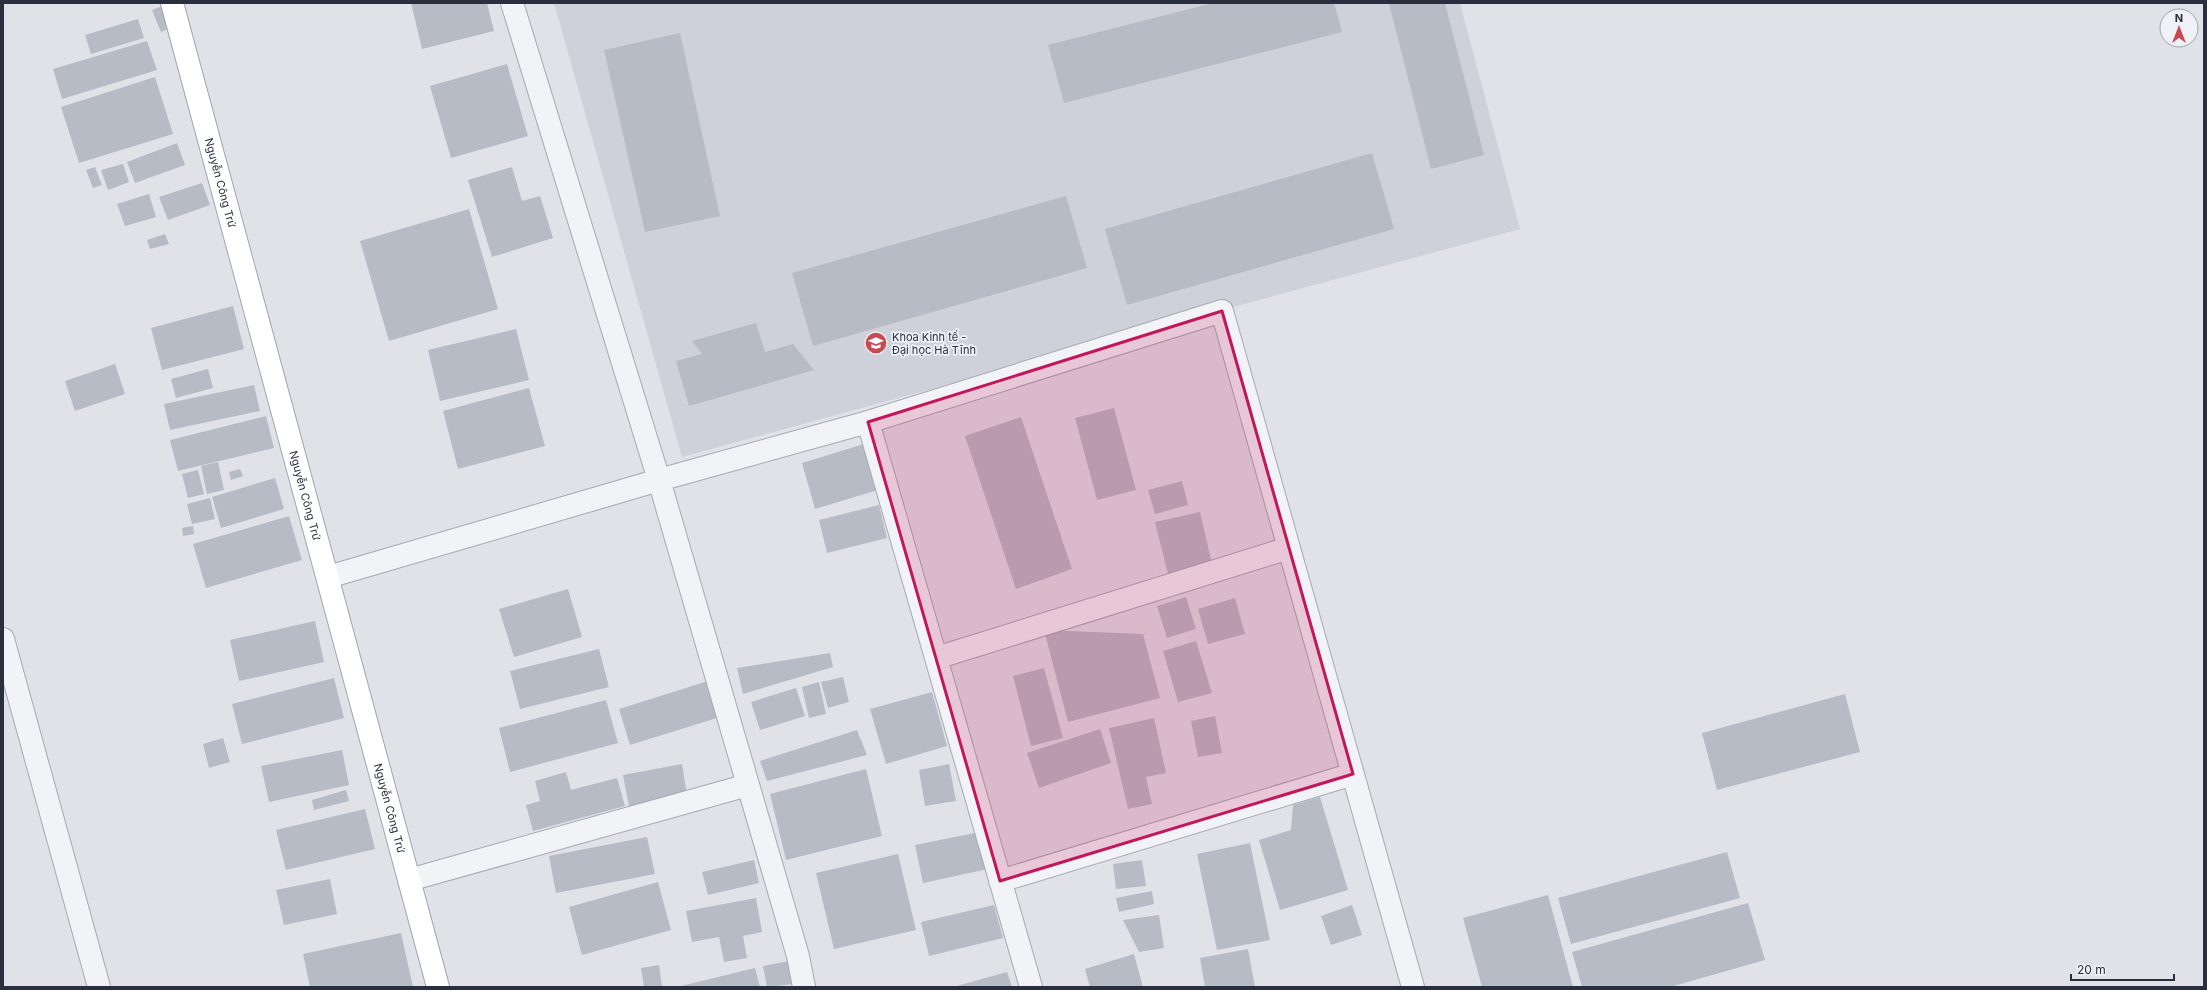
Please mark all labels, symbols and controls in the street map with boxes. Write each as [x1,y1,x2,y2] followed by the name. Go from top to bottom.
[2159,8,2199,48] north arrow
[2175,11,2183,25] text: N
[202,136,239,229] street label: Nguyễn Công Trứ
[863,330,889,356] school or university icon: Khoa Kinh tế - Đại học Hà Tĩnh
[892,330,976,357] place label: Khoa Kinh tế - Đại học Hà Tĩnh
[286,449,324,542] street label: Nguyễn Công Trứ
[371,762,408,855] street label: Nguyễn Công Trứ
[2071,956,2174,982] scale bar
[2077,962,2106,977] text: 20 m

